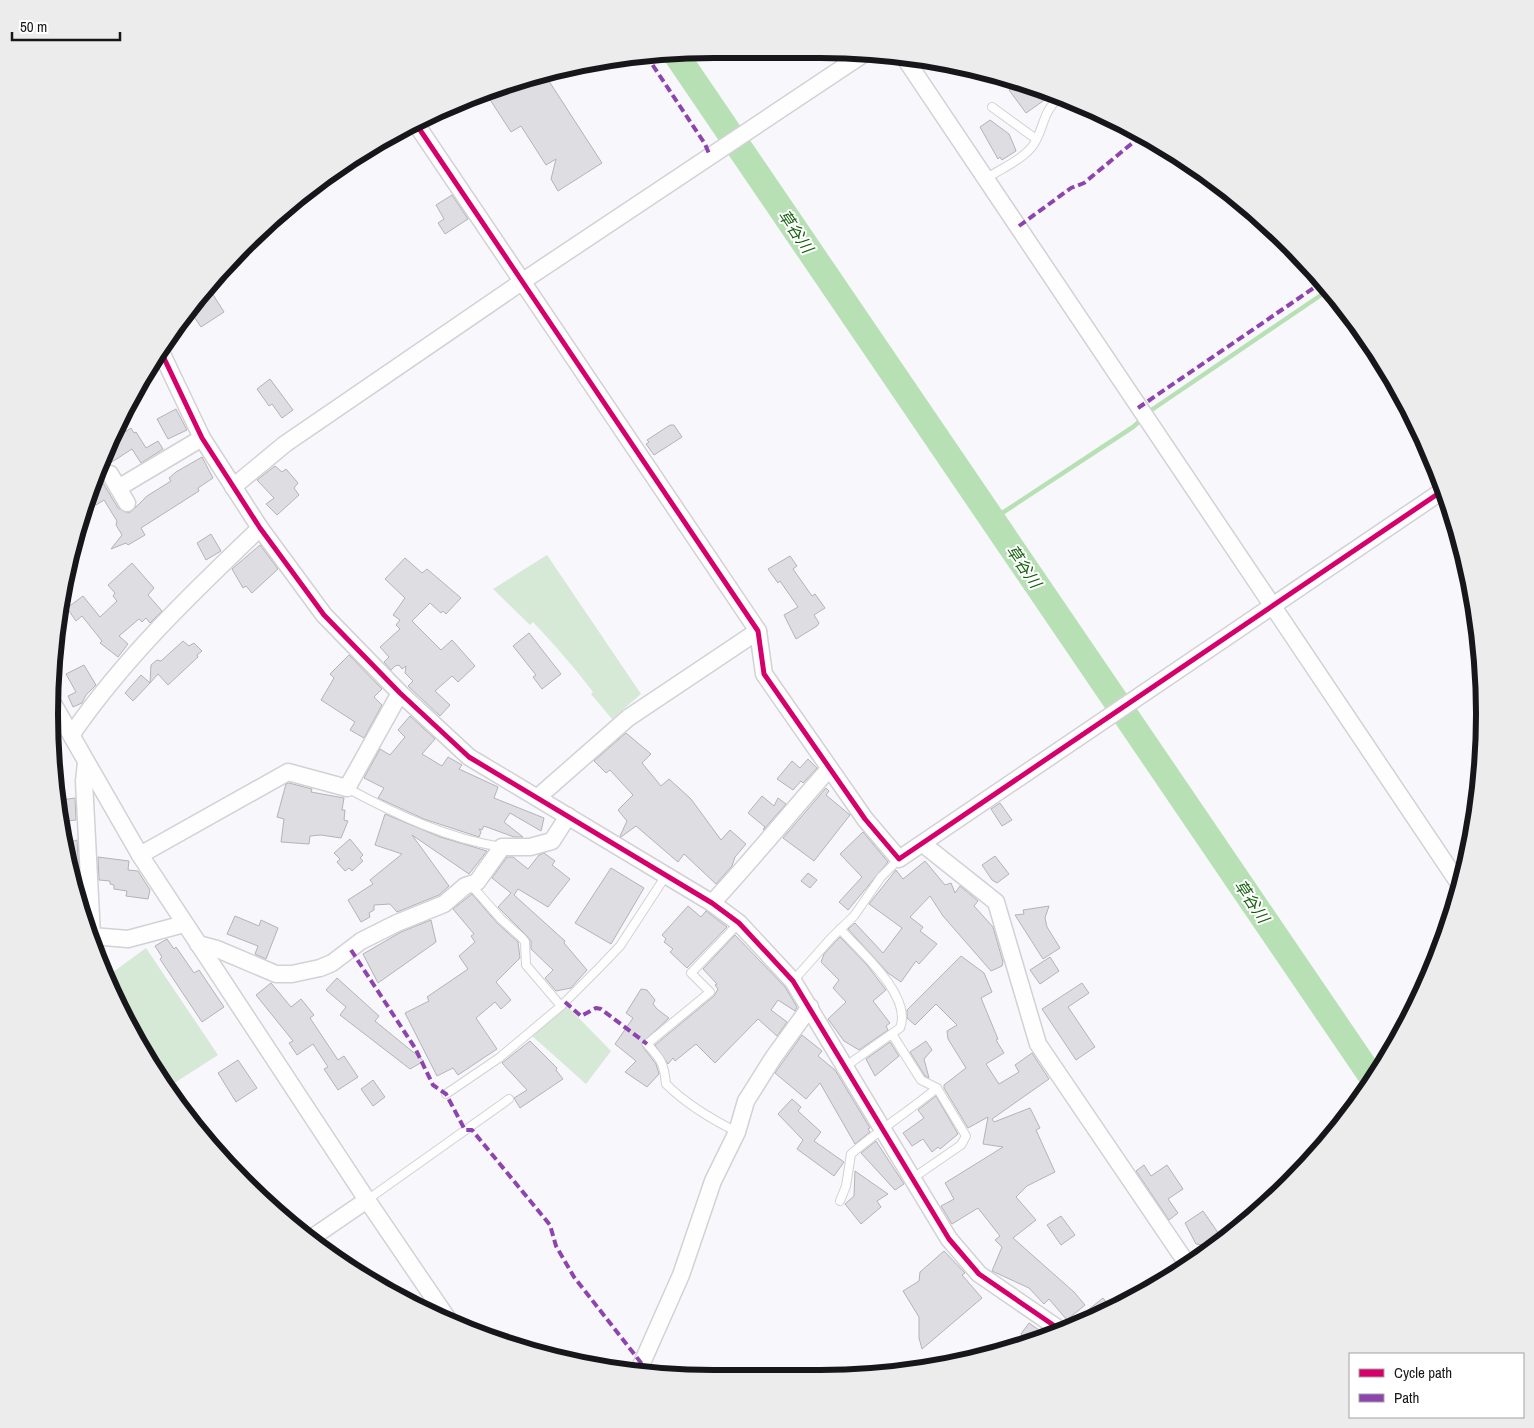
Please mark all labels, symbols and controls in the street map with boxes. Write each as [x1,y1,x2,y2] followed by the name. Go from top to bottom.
[12,10,120,42] scale bar
[20,16,47,37] text: 50 m
[773,205,820,259] water label: 草谷川
[1001,540,1048,594] water label: 草谷川
[1229,875,1276,929] water label: 草谷川
[1349,1353,1524,1418] legend
[1394,1362,1452,1383] text: Cycle path
[1394,1387,1419,1408] text: Path

